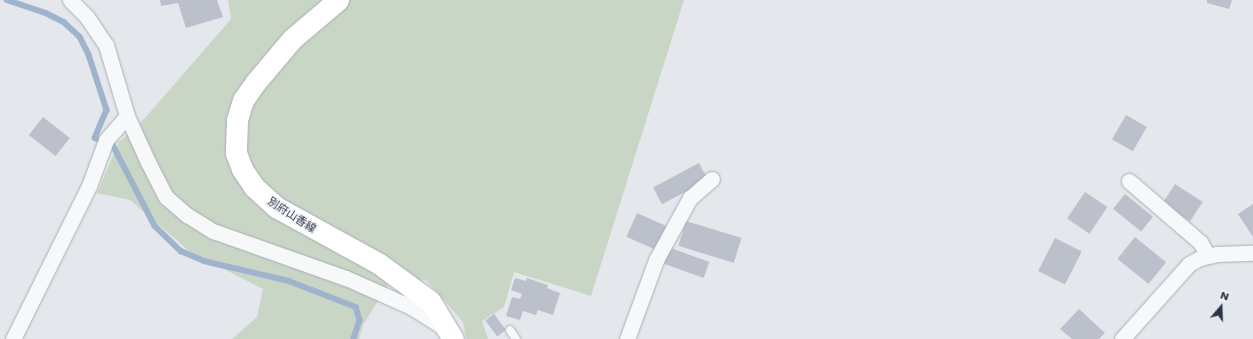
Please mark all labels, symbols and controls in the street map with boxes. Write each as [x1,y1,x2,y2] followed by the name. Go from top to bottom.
[265,194,319,236] street label: 別府山香線
[1201,287,1241,327] north arrow
[1218,287,1231,305] text: N

